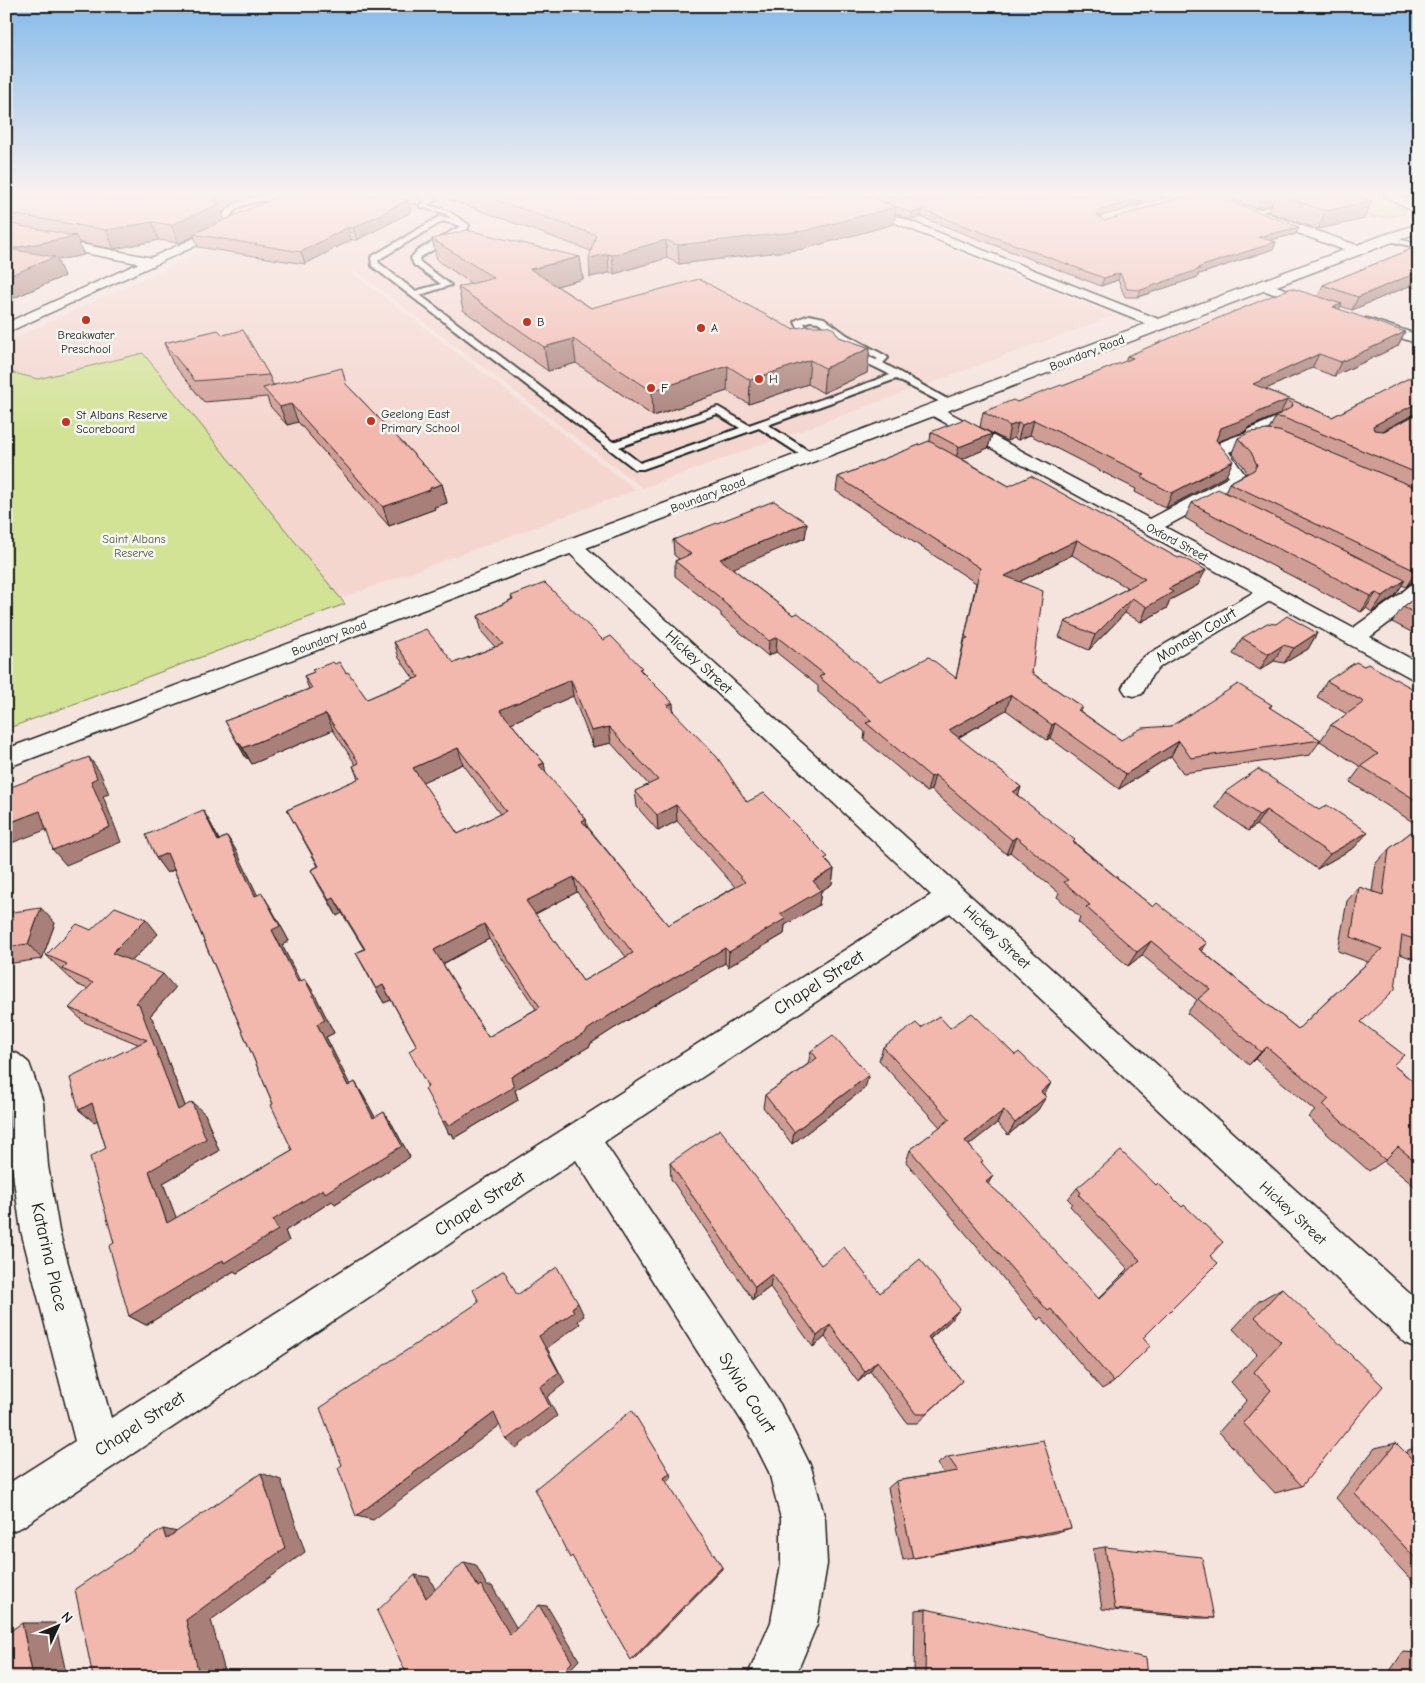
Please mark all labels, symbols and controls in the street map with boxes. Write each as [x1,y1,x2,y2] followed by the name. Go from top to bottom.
[80,314,92,326] marker: Breakwater Preschool
[537,315,544,329] place label: B
[521,316,533,328] marker: B
[711,321,718,335] place label: A
[695,322,707,334] marker: A
[57,328,115,356] place label: Breakwater Preschool
[1048,332,1126,374] street label: Boundary Road
[769,372,778,386] place label: H
[753,373,765,385] marker: H
[661,381,668,395] place label: F
[645,382,657,394] marker: F
[381,407,460,435] place label: Geelong East Primary School
[76,408,167,436] place label: St Albans Reserve Scoreboard
[365,415,377,427] marker: Geelong East Primary School
[60,416,72,428] marker: St Albans Reserve Scoreboard
[669,474,747,516] street label: Boundary Road
[1144,520,1211,564] street label: Oxford Street
[102,532,166,560] park label: Saint Albans Reserve
[1152,604,1240,666] street label: Monash Court
[290,617,368,659] street label: Boundary Road
[662,626,737,698] street label: Hickey Street
[960,901,1035,973] street label: Hickey Street
[770,946,869,1020] street label: Chapel Street
[431,1167,530,1241] street label: Chapel Street
[1256,1177,1331,1249] street label: Hickey Street
[26,1201,72,1313] street label: Katarina Place
[714,1349,780,1438] street label: Sylvia Court
[91,1387,190,1461] street label: Chapel Street
[32,1600,82,1650] north arrow
[58,1608,76,1627] text: N

